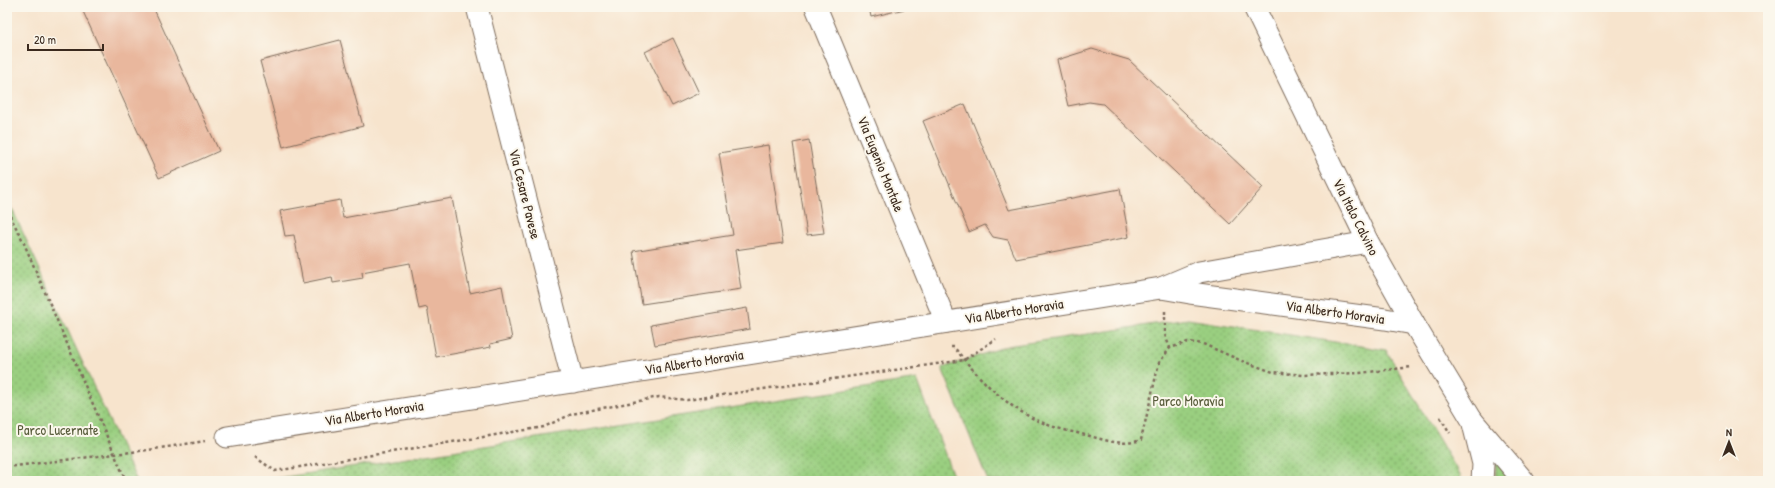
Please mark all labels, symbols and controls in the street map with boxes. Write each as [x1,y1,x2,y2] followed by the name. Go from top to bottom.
[28,26,103,52] scale bar
[34,31,56,48] text: 20 m
[853,113,909,215] street label: Via Eugenio Montale
[505,147,546,241] street label: Via Cesare Pavese
[1329,175,1384,259] street label: Via Italo Calvino
[963,293,1065,328] street label: Via Alberto Moravia
[1284,295,1386,328] street label: Via Alberto Moravia
[643,344,745,379] street label: Via Alberto Moravia
[1153,391,1224,410] park label: Parco Moravia
[323,395,425,430] street label: Via Alberto Moravia
[17,420,99,439] park label: Parco Lucernate
[1709,422,1749,462] north arrow
[1726,425,1732,439] text: N

